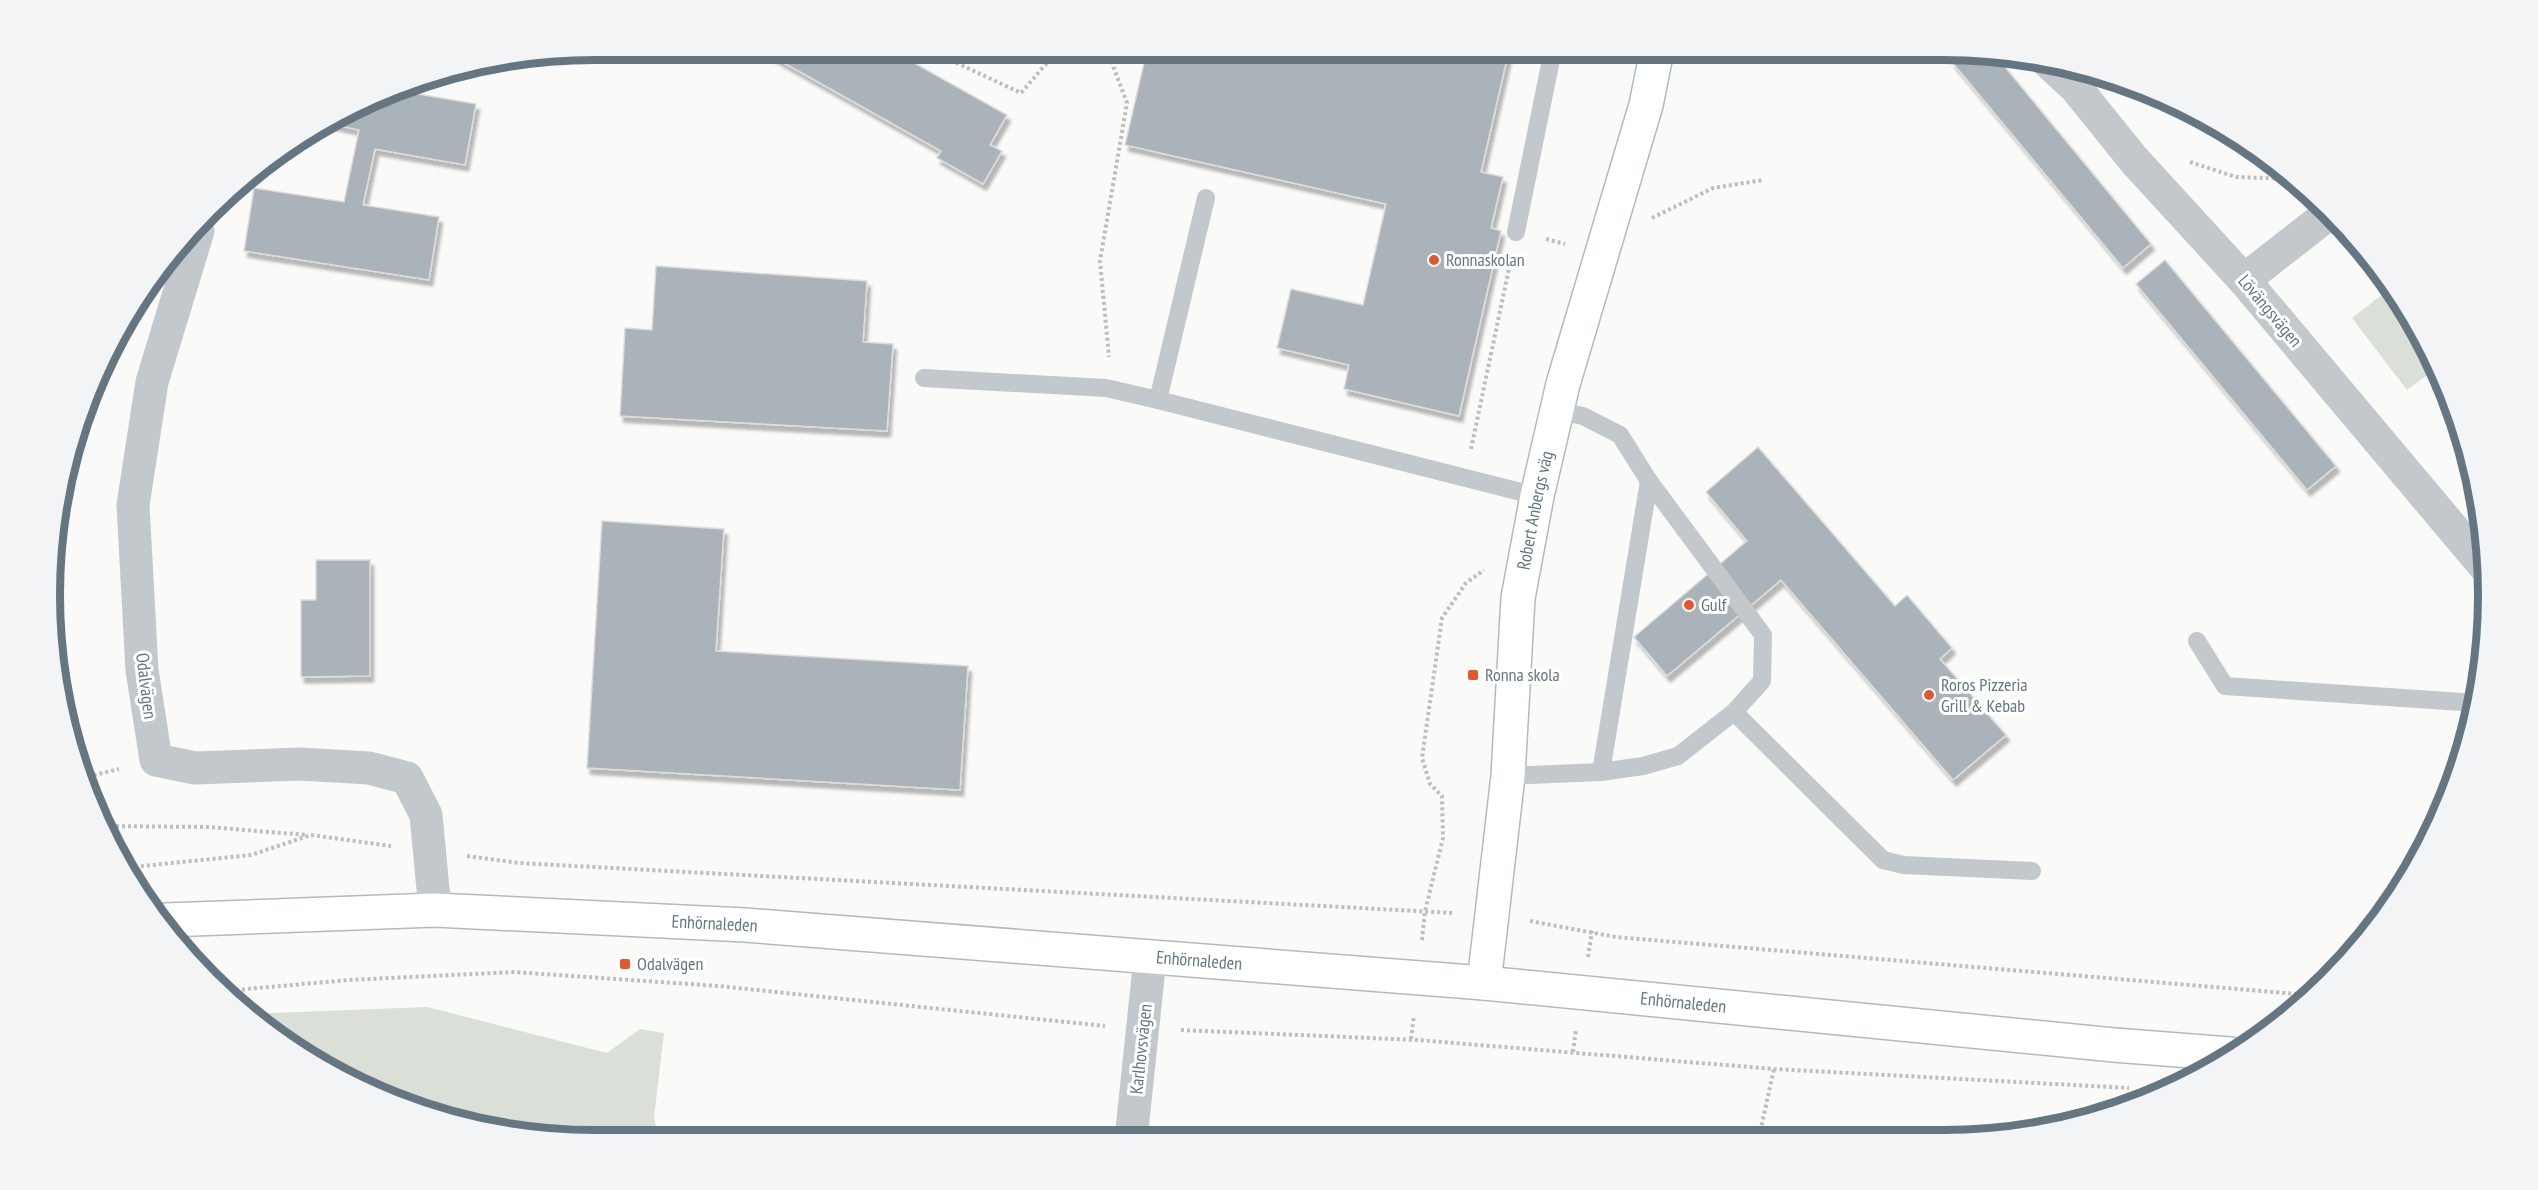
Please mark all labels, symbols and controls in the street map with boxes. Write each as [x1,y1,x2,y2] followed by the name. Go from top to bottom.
[1446,248,1525,271] place label: Ronnaskolan
[1427,253,1441,267] marker: Ronnaskolan
[2233,270,2307,352] street label: Lövängsvägen
[1511,448,1558,572] street label: Robert Anbergs väg
[1701,593,1728,616] place label: Gulf
[1682,598,1696,612] marker: Gulf
[131,652,162,720] street label: Odalvägen
[1485,663,1560,686] place label: Ronna skola
[1466,668,1480,682] marker: Ronna skola
[1941,673,2028,717] place label: Roros Pizzeria Grill & Kebab
[1922,688,1936,702] marker: Roros Pizzeria Grill & Kebab
[671,909,758,937] street label: Enhörnaleden
[1155,945,1243,975] street label: Enhörnaleden
[637,952,703,975] place label: Odalvägen
[618,957,632,971] marker: Odalvägen
[1639,986,1727,1018] street label: Enhörnaleden
[1124,1003,1157,1095] street label: Karlhovsvägen

